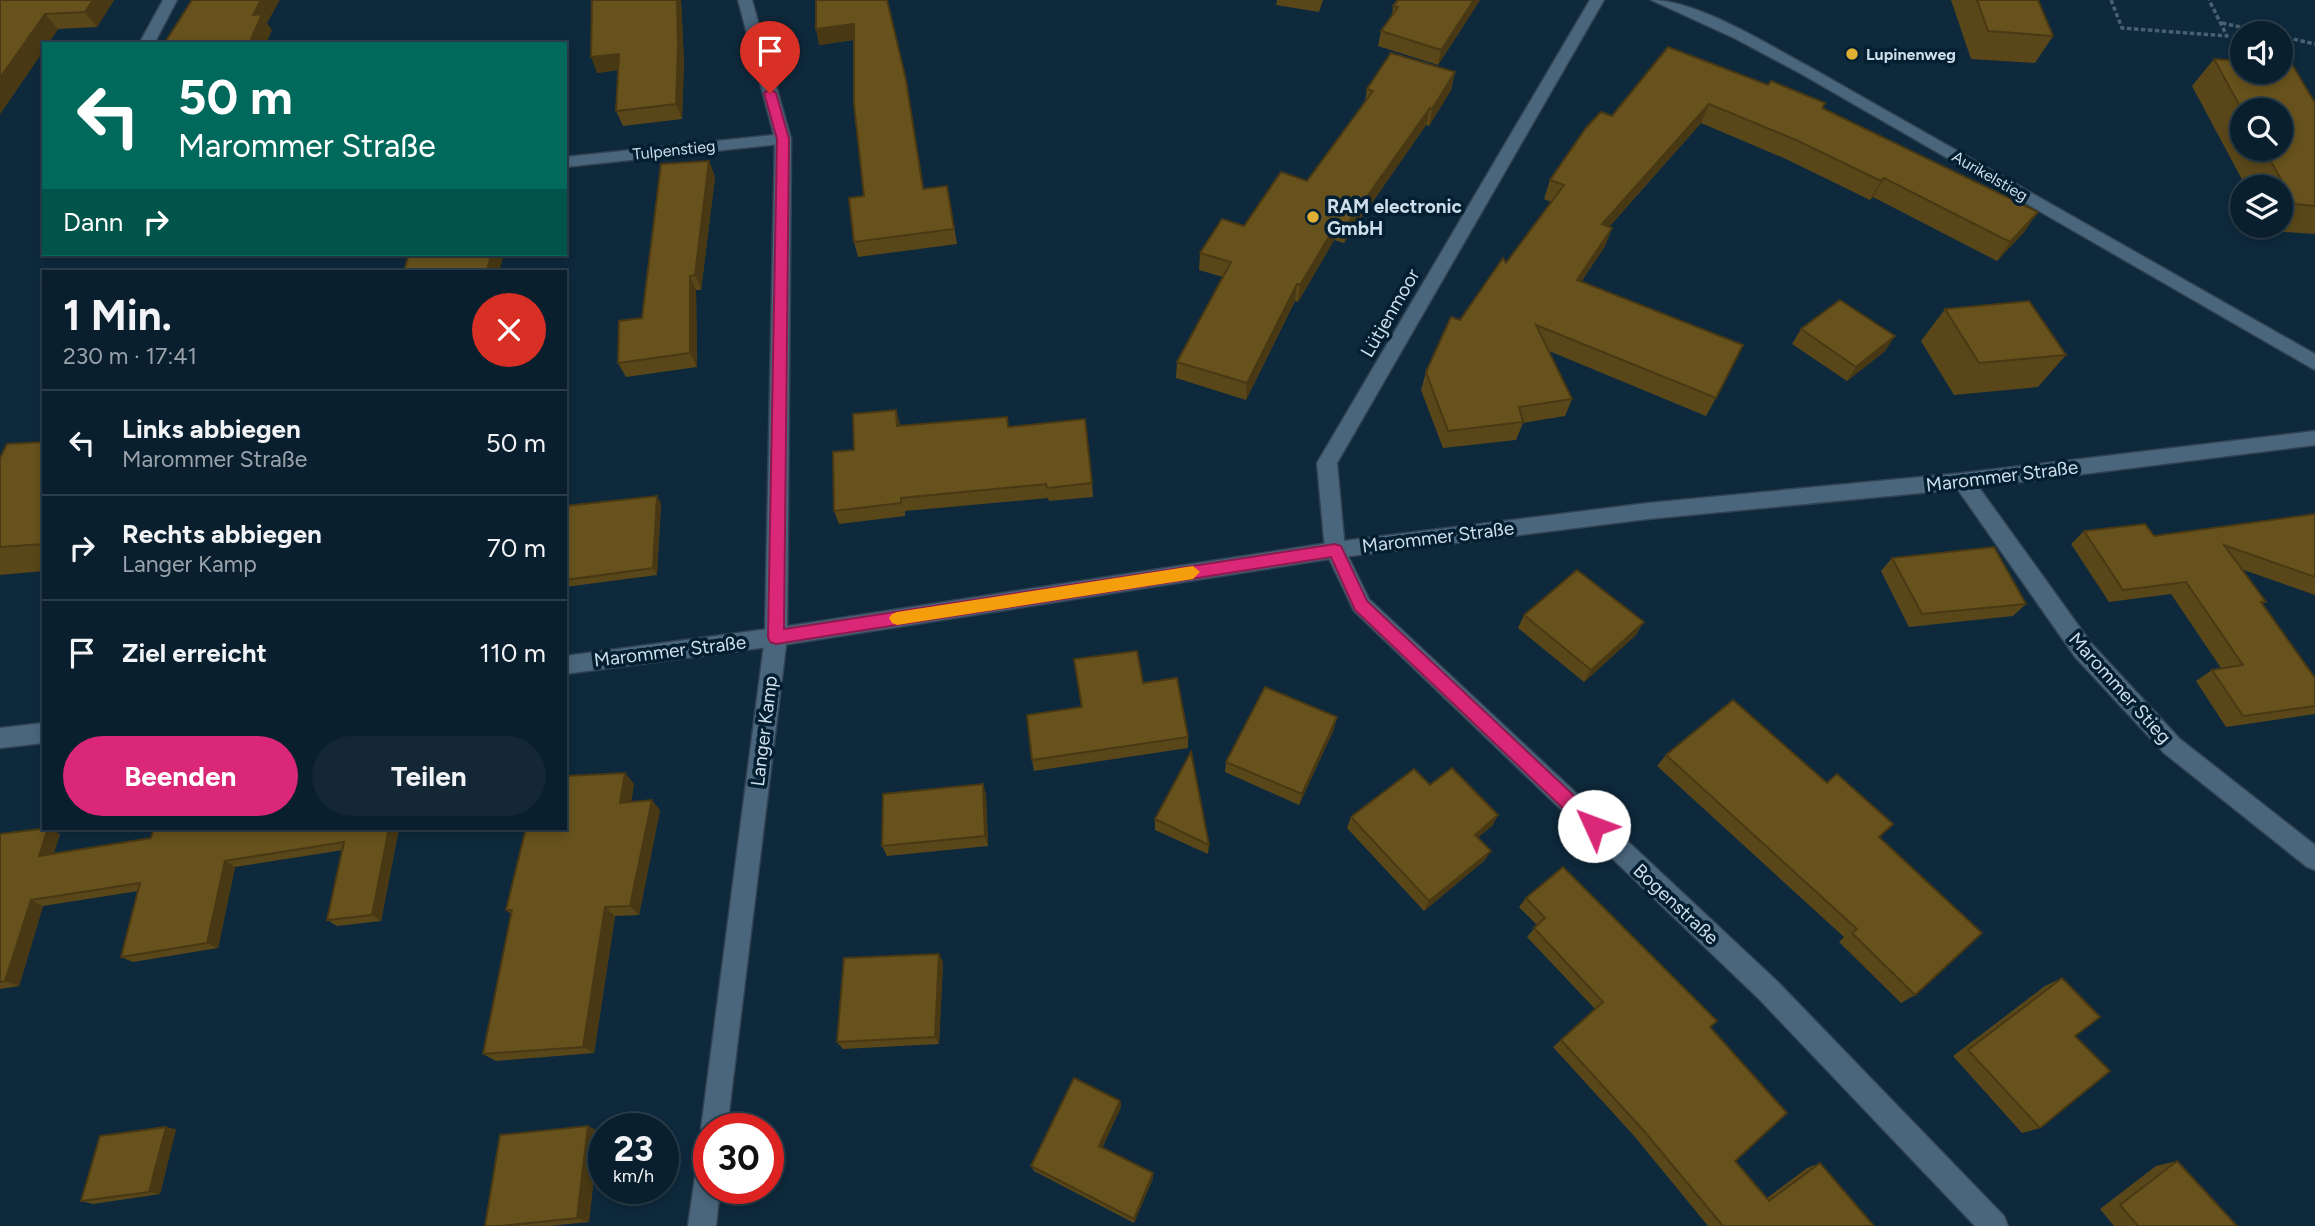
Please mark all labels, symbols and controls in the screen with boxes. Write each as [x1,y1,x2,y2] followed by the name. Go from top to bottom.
[740,21,800,93] pin
[2230,21,2293,238] map controls
[2230,21,2293,84] button: sound
[751,32,789,70] icon: arrive
[1866,45,1956,64] place label: Lupinenweg
[1844,46,1860,62] marker: Lupinenweg
[178,67,293,126] text: 50 m
[63,70,154,161] icon: left
[2230,98,2293,161] button: search
[178,127,436,165] text: Marommer Straße
[632,136,716,164] street label: Tulpenstieg
[1949,147,2031,205] street label: Aurikelstieg
[2230,175,2293,238] button: layers
[1327,195,1462,240] place label: RAM electronic GmbH
[137,203,175,241] icon: right
[63,206,123,238] text: Dann
[1305,209,1321,225] marker: RAM electronic GmbH
[1355,264,1425,361] street label: Lütjenmoor
[63,290,172,341] text: 1 Min.
[472,293,546,367] button: close
[63,342,197,370] text: 230 m · 17:41
[122,413,301,445] text: Links abbiegen
[63,424,101,462] icon: left
[486,427,546,459] text: 50 m
[122,445,307,473] text: Marommer Straße
[1925,455,2079,497] street label: Marommer Straße
[1361,516,1515,558] street label: Marommer Straße
[122,518,322,550] text: Rechts abbiegen
[63,529,101,567] icon: right
[487,532,546,564] text: 70 m
[122,550,257,578] text: Langer Kamp
[2064,628,2176,748] street label: Marommer Stieg
[593,630,747,672] street label: Marommer Straße
[63,634,101,672] icon: arrive
[122,637,267,669] text: Ziel erreicht
[479,637,546,669] text: 110 m
[746,674,782,788] street label: Langer Kamp
[63,736,298,816] button: Beenden
[312,736,546,816] button: Teilen
[1557,789,1631,863] position arrow
[1629,859,1723,949] street label: Bogenstraße
[693,1113,784,1204] speed limit sign: 30
[614,1128,653,1170] text: 23
[613,1165,654,1187] text: km/h

